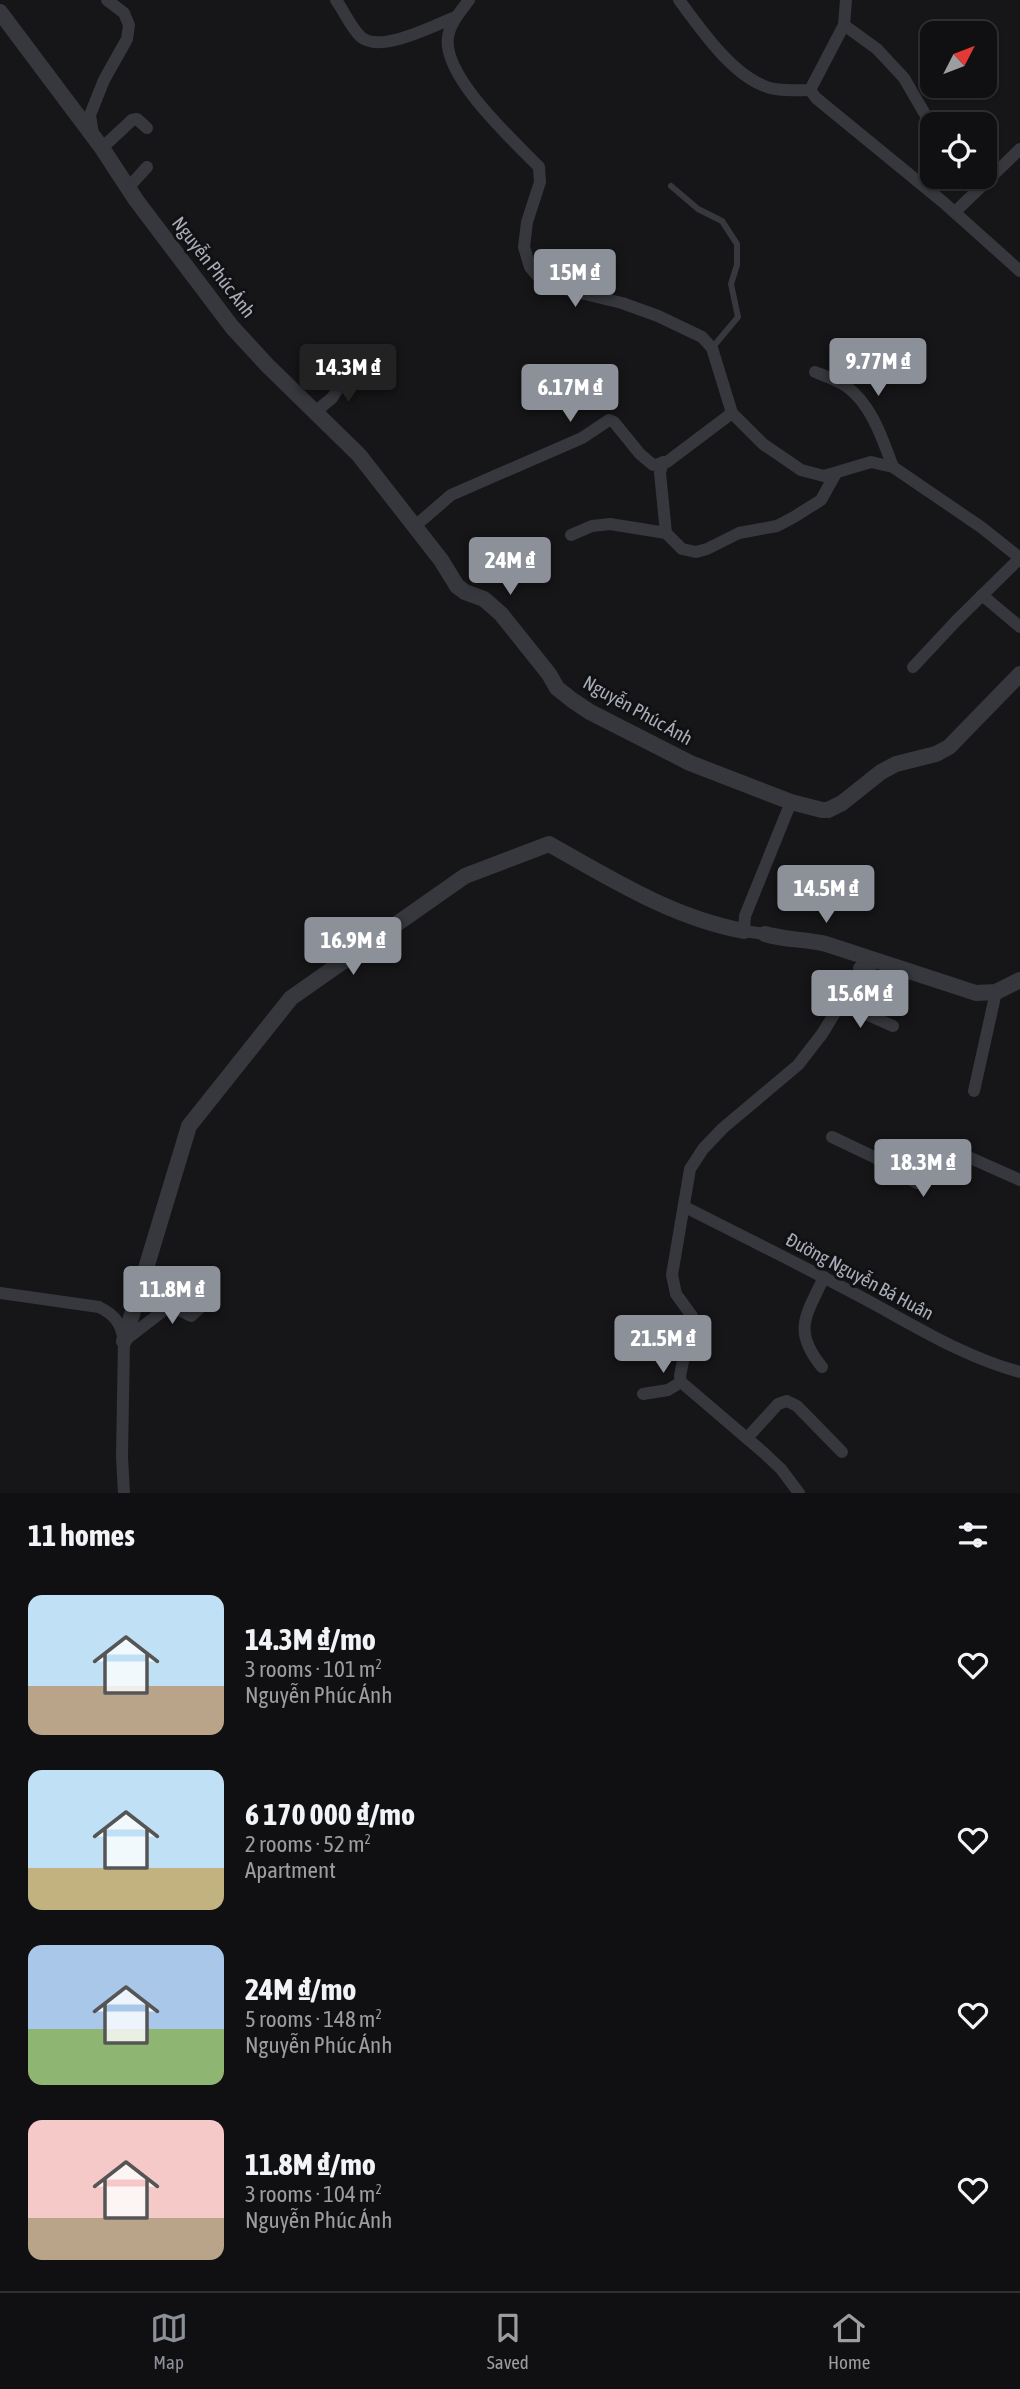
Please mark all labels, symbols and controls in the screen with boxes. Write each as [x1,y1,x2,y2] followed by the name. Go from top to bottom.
[920,21,998,98] north arrow
[920,21,997,189] map controls
[920,112,997,189] button: locate
[168,212,260,322] street label: Nguyễn Phúc Ánh
[526,250,624,309] pin: 15M ₫
[550,259,600,285] text: 15M ₫
[813,338,943,398] pin: 9.77M ₫
[283,344,413,404] pin: 14.3M ₫
[845,348,911,374] text: 9.77M ₫
[315,354,381,380] text: 14.3M ₫
[505,364,635,424] pin: 6.17M ₫
[537,374,603,400] text: 6.17M ₫
[461,538,559,597] pin: 24M ₫
[485,547,535,573] text: 24M ₫
[579,671,697,749] street label: Nguyễn Phúc Ánh
[761,866,891,925] pin: 14.5M ₫
[793,875,859,901] text: 14.5M ₫
[288,918,418,977] pin: 16.9M ₫
[320,927,386,953] text: 16.9M ₫
[795,970,925,1030] pin: 15.6M ₫
[827,980,893,1006] text: 15.6M ₫
[858,1140,988,1199] pin: 18.3M ₫
[890,1149,956,1175] text: 18.3M ₫
[782,1228,938,1324] street label: Đường Nguyễn Bá Huân
[107,1266,237,1326] pin: 11.8M ₫
[139,1276,205,1302] text: 11.8M ₫
[598,1316,728,1375] pin: 21.5M ₫
[630,1325,696,1351] text: 21.5M ₫
[954,1516,992,1554] icon: filters
[28,1518,135,1552] text: 11 homes
[245,1622,376,1656] text: 14.3M ₫/mo
[84,1623,168,1707] icon: home
[954,1646,992,1684] icon: heart
[245,1656,382,1682] text: 3 rooms · 101 m²
[245,1682,392,1708] text: Nguyễn Phúc Ánh
[245,1797,415,1831] text: 6 170 000 ₫/mo
[84,1798,168,1882] icon: home
[954,1821,992,1859] icon: heart
[245,1831,371,1857] text: 2 rooms · 52 m²
[245,1857,336,1883] text: Apartment
[245,1972,356,2006] text: 24M ₫/mo
[84,1973,168,2057] icon: home
[954,1996,992,2034] icon: heart
[245,2006,382,2032] text: 5 rooms · 148 m²
[245,2032,392,2058] text: Nguyễn Phúc Ánh
[245,2147,376,2181] text: 11.8M ₫/mo
[84,2148,168,2232] icon: home
[954,2171,992,2209] icon: heart
[245,2181,382,2207] text: 3 rooms · 104 m²
[245,2207,392,2233] text: Nguyễn Phúc Ánh
[150,2309,188,2373] tab: Map
[487,2309,529,2373] tab: Saved
[828,2309,870,2373] tab: Home

